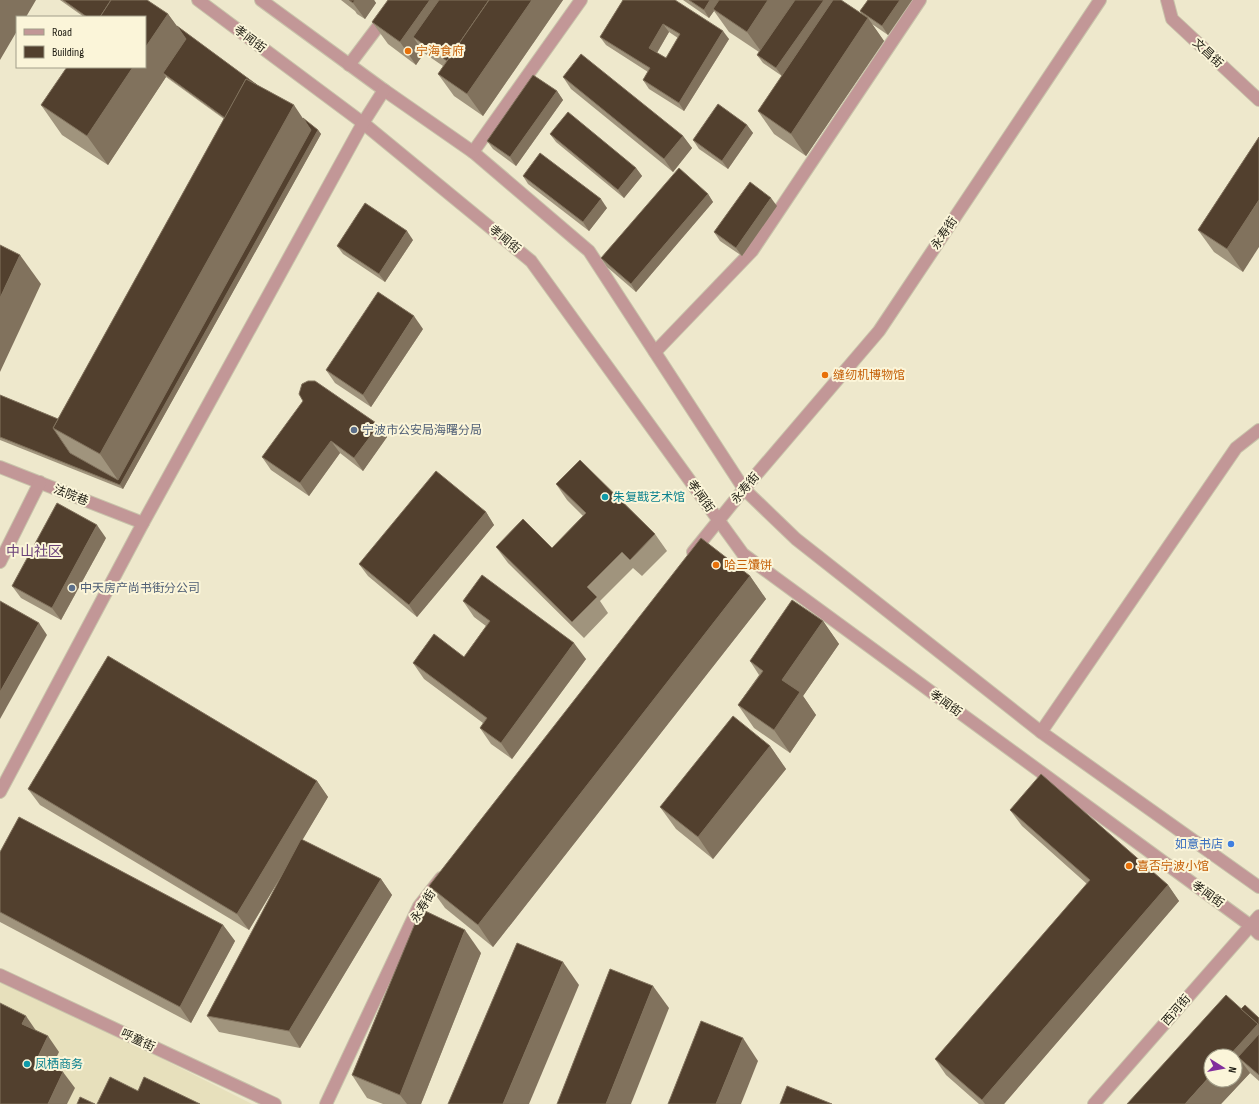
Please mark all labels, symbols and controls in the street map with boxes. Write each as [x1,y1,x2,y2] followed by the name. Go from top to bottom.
[16,16,146,68] legend
[231,23,269,56] street label: 孝闻街
[52,25,72,40] text: Road
[1189,36,1226,71] street label: 文昌街
[416,44,464,59] place label: 宁海食府
[52,45,84,60] text: Building
[403,46,413,56] marker: 宁海食府
[928,214,961,252] street label: 永寿街
[486,222,523,257] street label: 孝闻街
[833,368,905,383] place label: 缝纫机博物馆
[820,370,830,380] marker: 缝纫机博物馆
[362,423,482,438] place label: 宁波市公安局海曙分局
[349,425,359,435] marker: 宁波市公安局海曙分局
[728,470,763,507] street label: 永寿街
[684,477,717,515] street label: 孝闻街
[51,482,90,509] street label: 法院巷
[613,490,685,505] place label: 朱复戡艺术馆
[600,492,610,502] marker: 朱复戡艺术馆
[6,543,62,560] district label: 中山社区
[724,558,772,573] place label: 哈三馕饼
[711,560,721,570] marker: 哈三馕饼
[80,581,200,596] place label: 中天房产尚书街分公司
[67,583,77,593] marker: 中天房产尚书街分公司
[927,687,965,720] street label: 孝闻街
[1175,837,1223,852] place label: 如意书店
[1226,839,1236,849] marker: 如意书店
[1137,859,1209,874] place label: 喜否宁波小馆
[1124,861,1134,871] marker: 喜否宁波小馆
[1189,878,1227,911] street label: 孝闻街
[408,887,439,926] street label: 永寿街
[1159,992,1194,1029] street label: 西河街
[118,1026,157,1055] street label: 呼童街
[1203,1048,1243,1088] north arrow
[35,1057,83,1072] place label: 凤栖商务
[22,1059,32,1069] marker: 凤栖商务
[1225,1066,1239,1074] text: N

